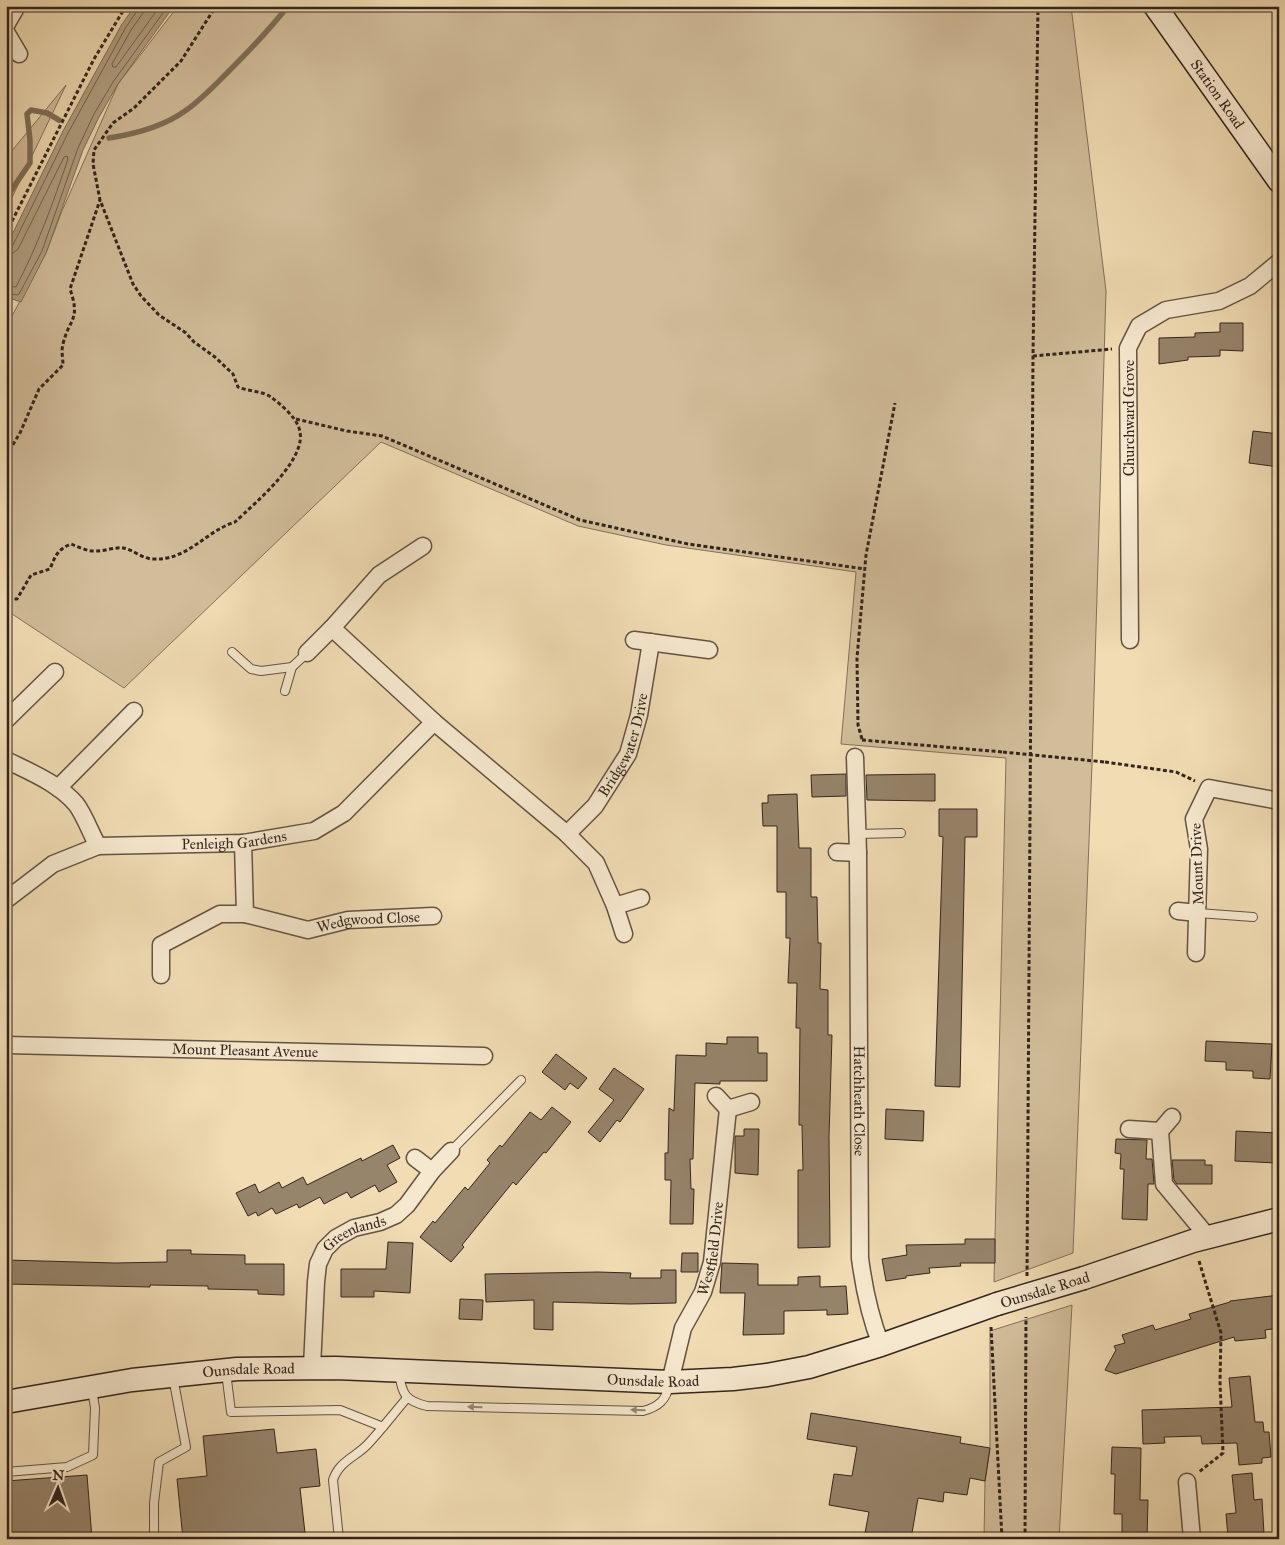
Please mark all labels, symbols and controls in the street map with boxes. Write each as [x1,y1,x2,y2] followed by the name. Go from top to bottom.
[1187,56,1248,133] street label: Station Road
[1120,360,1138,476] street label: Churchward Grove
[594,692,651,800] street label: Bridgewater Drive
[1187,823,1207,905] street label: Mount Drive
[181,827,288,853] street label: Penleigh Gardens
[315,908,421,936] street label: Wedgwood Close
[172,1040,318,1061] street label: Mount Pleasant Avenue
[850,1046,868,1156] street label: Hatchheath Close
[693,1201,727,1298] street label: Westfield Drive
[319,1211,389,1255] street label: Greenlands
[998,1268,1092,1312] street label: Ounsdale Road
[202,1359,295,1382] street label: Ounsdale Road
[607,1370,700,1391] street label: Ounsdale Road
[467,1402,483,1410] one-way arrow
[629,1405,645,1413] one-way arrow
[32,1462,82,1512] north arrow
[52,1467,65,1484] text: N

